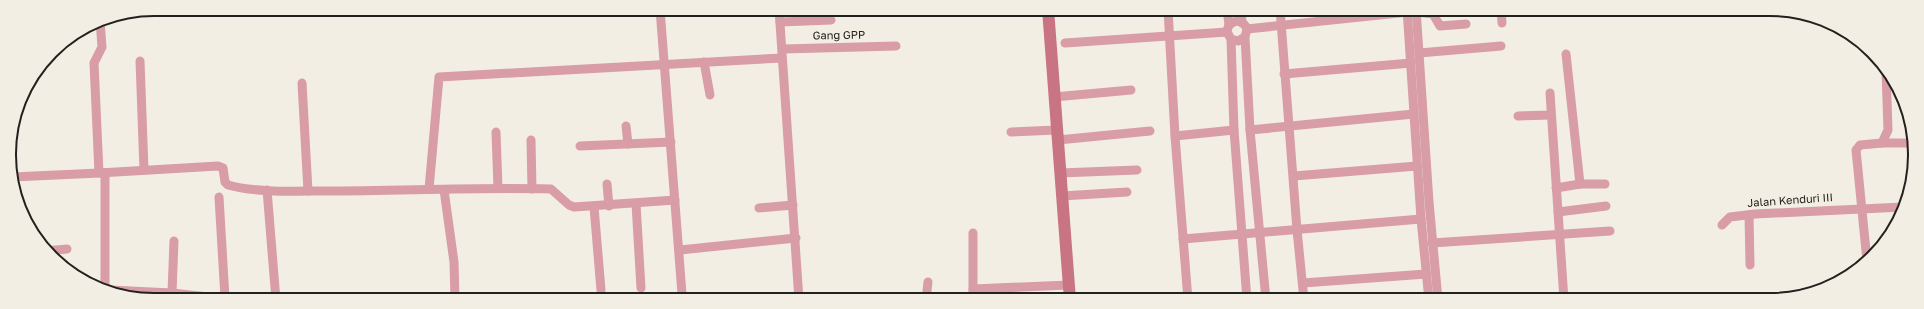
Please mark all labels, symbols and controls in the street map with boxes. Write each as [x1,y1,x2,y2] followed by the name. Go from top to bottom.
[813,28,865,41] street label: Gang GPP
[1747,190,1833,209] street label: Jalan Kenduri III

